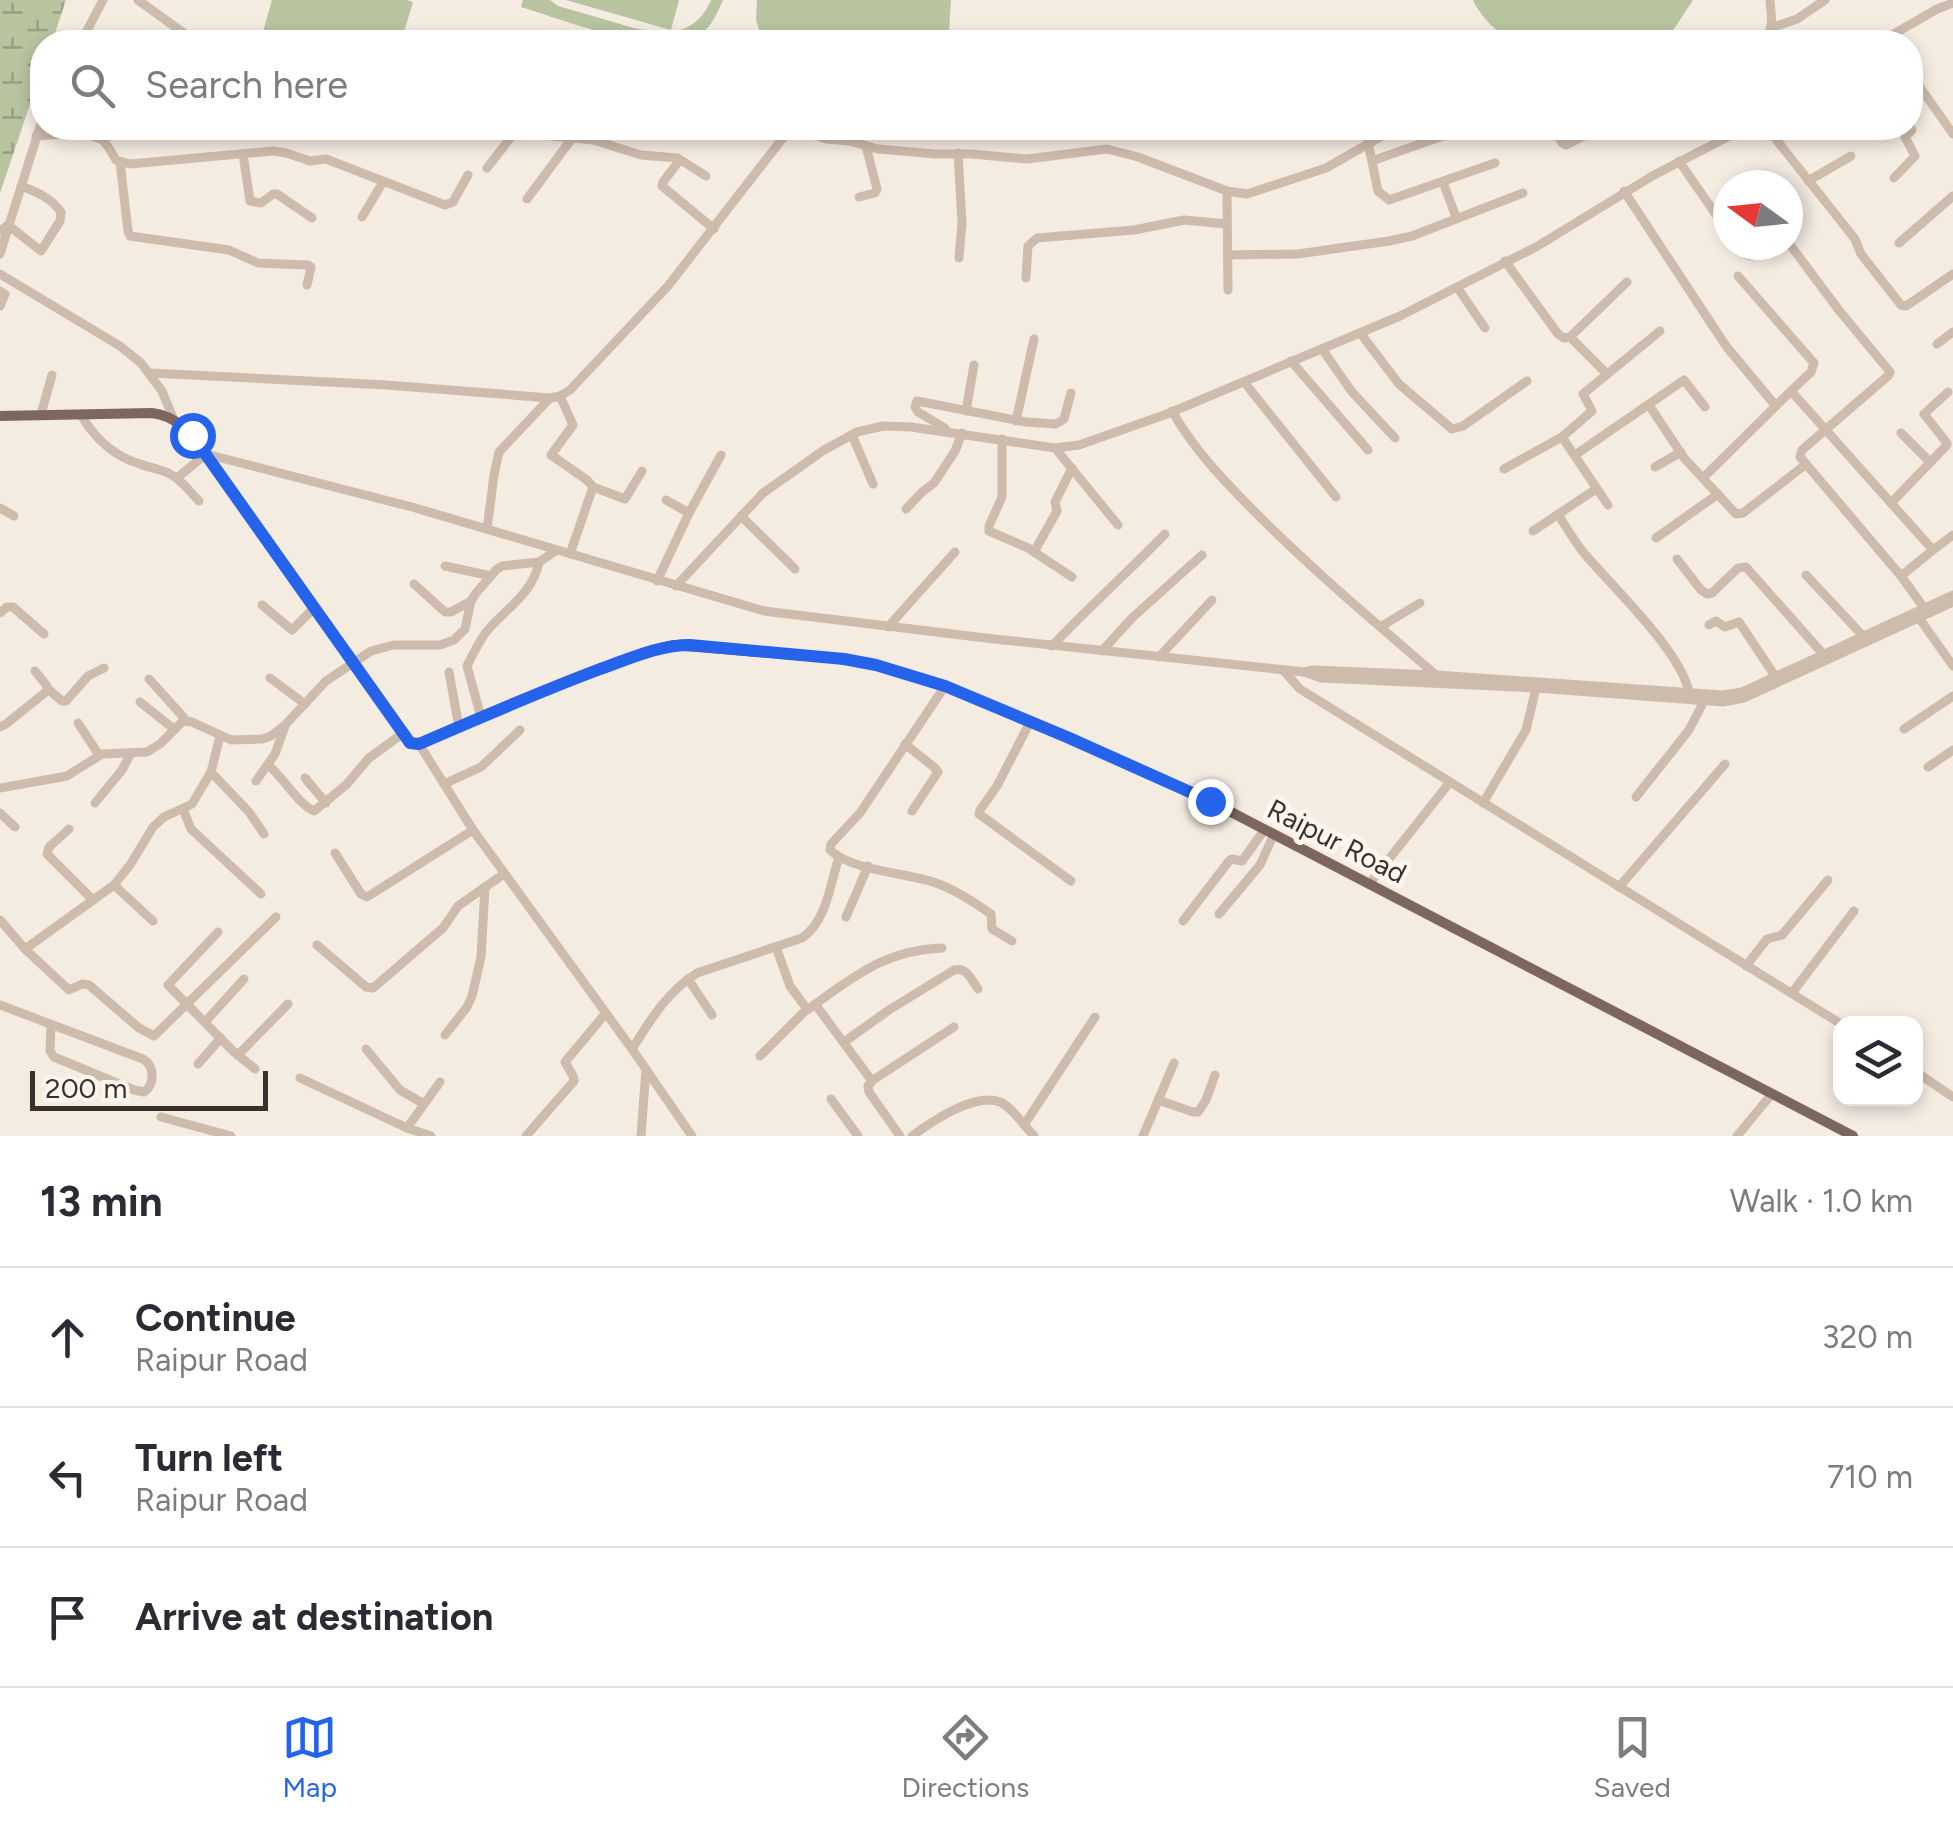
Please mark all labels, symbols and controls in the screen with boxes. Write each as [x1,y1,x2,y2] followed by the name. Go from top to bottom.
[30,30,1923,140] search box
[65,58,120,113] icon: search
[145,62,348,108] text: Search here
[1713,170,1803,260] north arrow
[170,413,216,459] route start
[1188,779,1234,825] route end
[1262,792,1412,890] street label: Raipur Road
[1833,1016,1923,1106] map controls
[1833,1016,1923,1106] button: layers
[30,1066,268,1110] scale bar
[45,1071,127,1105] text: 200 m
[40,1176,163,1227] text: 13 min
[1730,1182,1913,1220] text: Walk · 1.0 km
[135,1295,296,1341] text: Continue
[40,1310,95,1365] icon: ahead
[1822,1318,1913,1356] text: 320 m
[135,1341,308,1379] text: Raipur Road
[135,1435,283,1481] text: Turn left
[40,1450,95,1505] icon: left
[1827,1458,1913,1496] text: 710 m
[135,1481,308,1519] text: Raipur Road
[40,1590,95,1645] icon: arrive
[135,1594,493,1640] text: Arrive at destination
[282,1710,337,1804] tab: Map
[902,1710,1029,1804] tab: Directions
[1594,1710,1671,1804] tab: Saved

